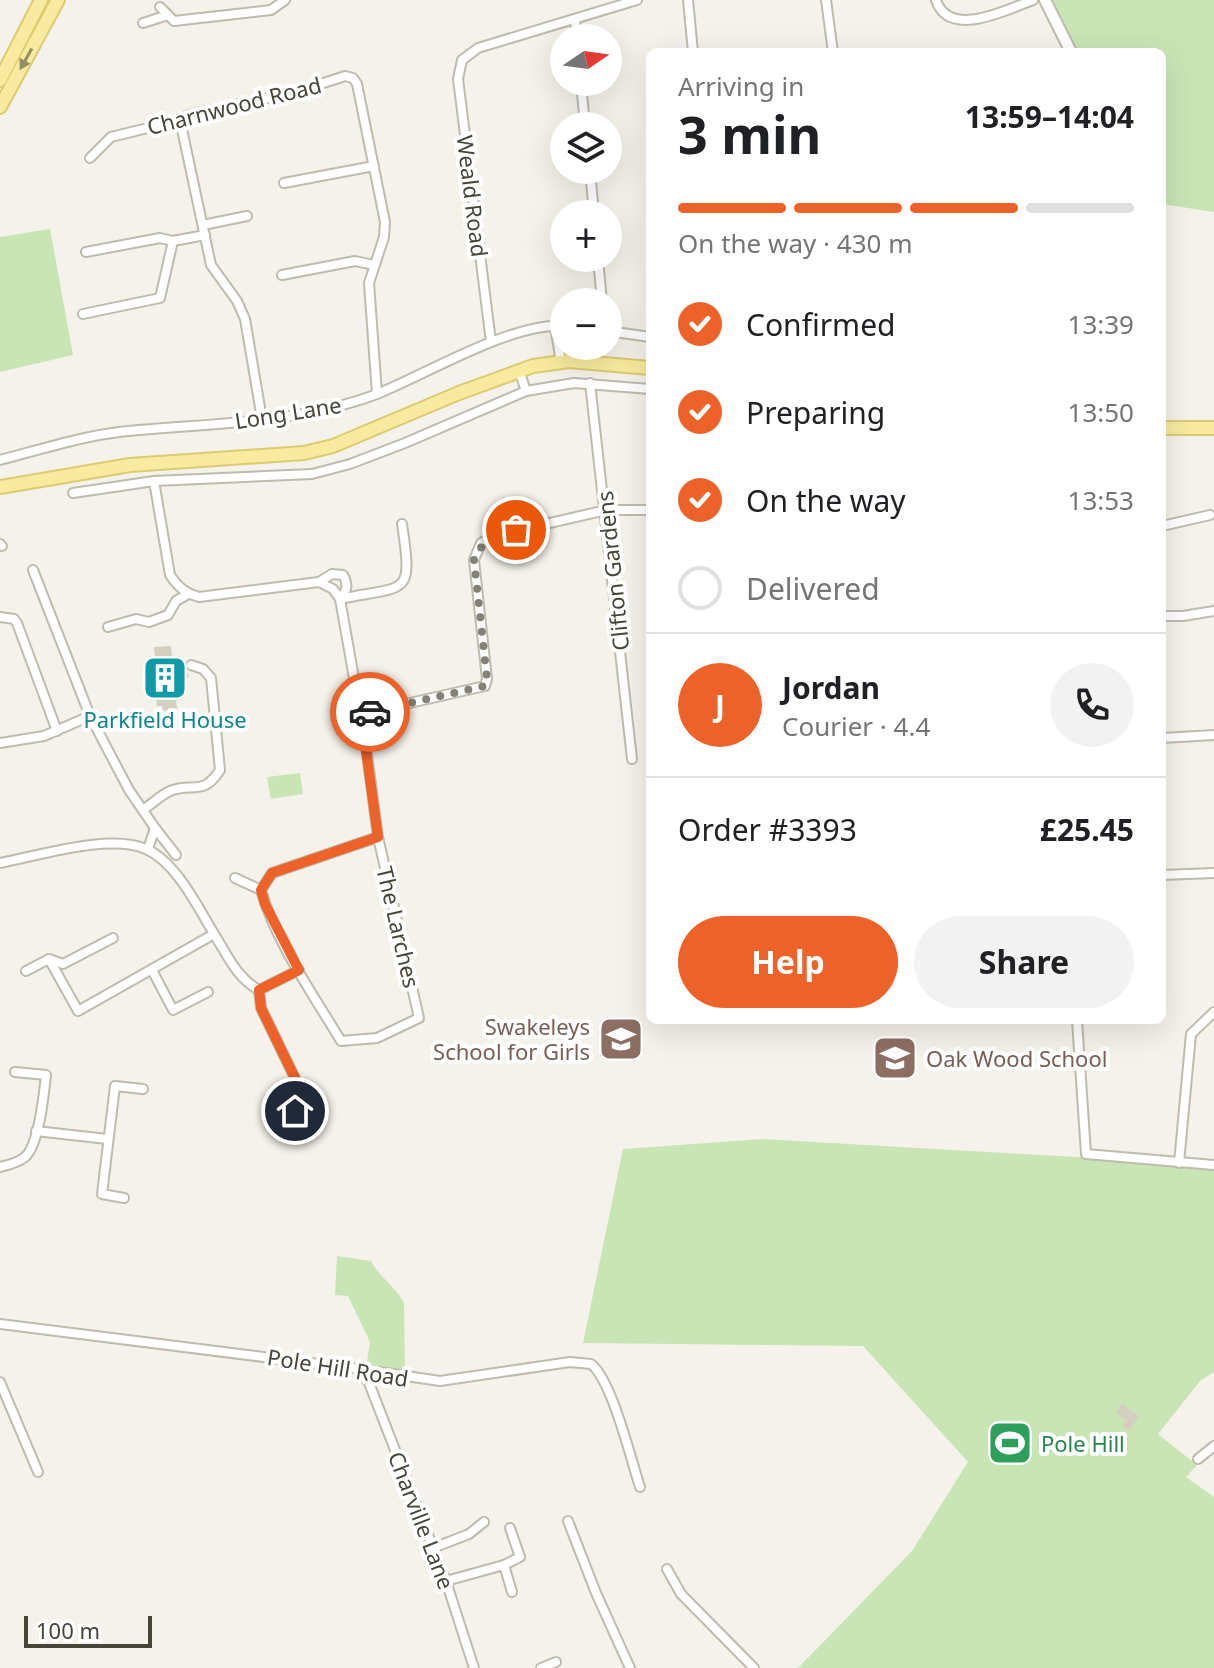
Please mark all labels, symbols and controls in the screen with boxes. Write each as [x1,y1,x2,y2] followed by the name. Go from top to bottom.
[550,24,622,96] north arrow
[550,24,622,360] map controls
[19,48,33,71] one-way arrow
[678,68,804,104] text: Arriving in
[144,69,324,141] street label: Charnwood Road
[965,96,1134,137] text: 13:59–14:04
[678,98,821,169] text: 3 min
[550,112,622,184] button: layers
[451,133,495,259] street label: Weald Road
[550,200,622,272] button: +
[678,225,912,261] text: On the way · 430 m
[550,288,622,360] button: −
[678,302,722,346] icon: check
[746,304,896,345] text: Confirmed
[1068,306,1134,342] text: 13:39
[233,389,343,435] street label: Long Lane
[678,390,722,434] icon: check
[746,392,885,433] text: Preparing
[1068,394,1134,430] text: 13:50
[678,478,722,522] icon: check
[746,480,906,521] text: On the way
[1068,482,1134,518] text: 13:53
[589,490,635,652] street label: Clifton Gardens
[482,496,550,564] pin
[494,508,538,552] icon: bag
[746,568,880,609] text: Delivered
[141,654,189,702] building icon: Parkfield House
[1050,663,1134,747] button: phone
[782,667,880,708] text: Jordan
[330,672,410,752] courier
[715,685,725,726] text: J
[348,690,392,734] icon: car
[83,704,247,734] place label: Parkfield House
[782,708,930,744] text: Courier · 4.4
[678,809,857,850] text: Order #3393
[1040,809,1134,850] text: £25.45
[370,863,428,991] street label: The Larches
[678,916,898,1008] button: Help
[914,916,1134,1008] button: Share
[433,1011,590,1066] place label: Swakeleys School for Girls
[597,1015,645,1063] school or university icon: Swakeleys School for Girls
[871,1034,919,1082] school or university icon: Oak Wood School
[926,1043,1107,1073] place label: Oak Wood School
[261,1077,329,1145] pin
[273,1089,317,1133] icon: home
[265,1341,411,1393] street label: Pole Hill Road
[986,1419,1034,1467] sports icon: Pole Hill
[1041,1428,1125,1458] place label: Pole Hill
[382,1447,462,1593] street label: Charville Lane
[24,1612,152,1648] scale bar
[36,1615,100,1645] text: 100 m

